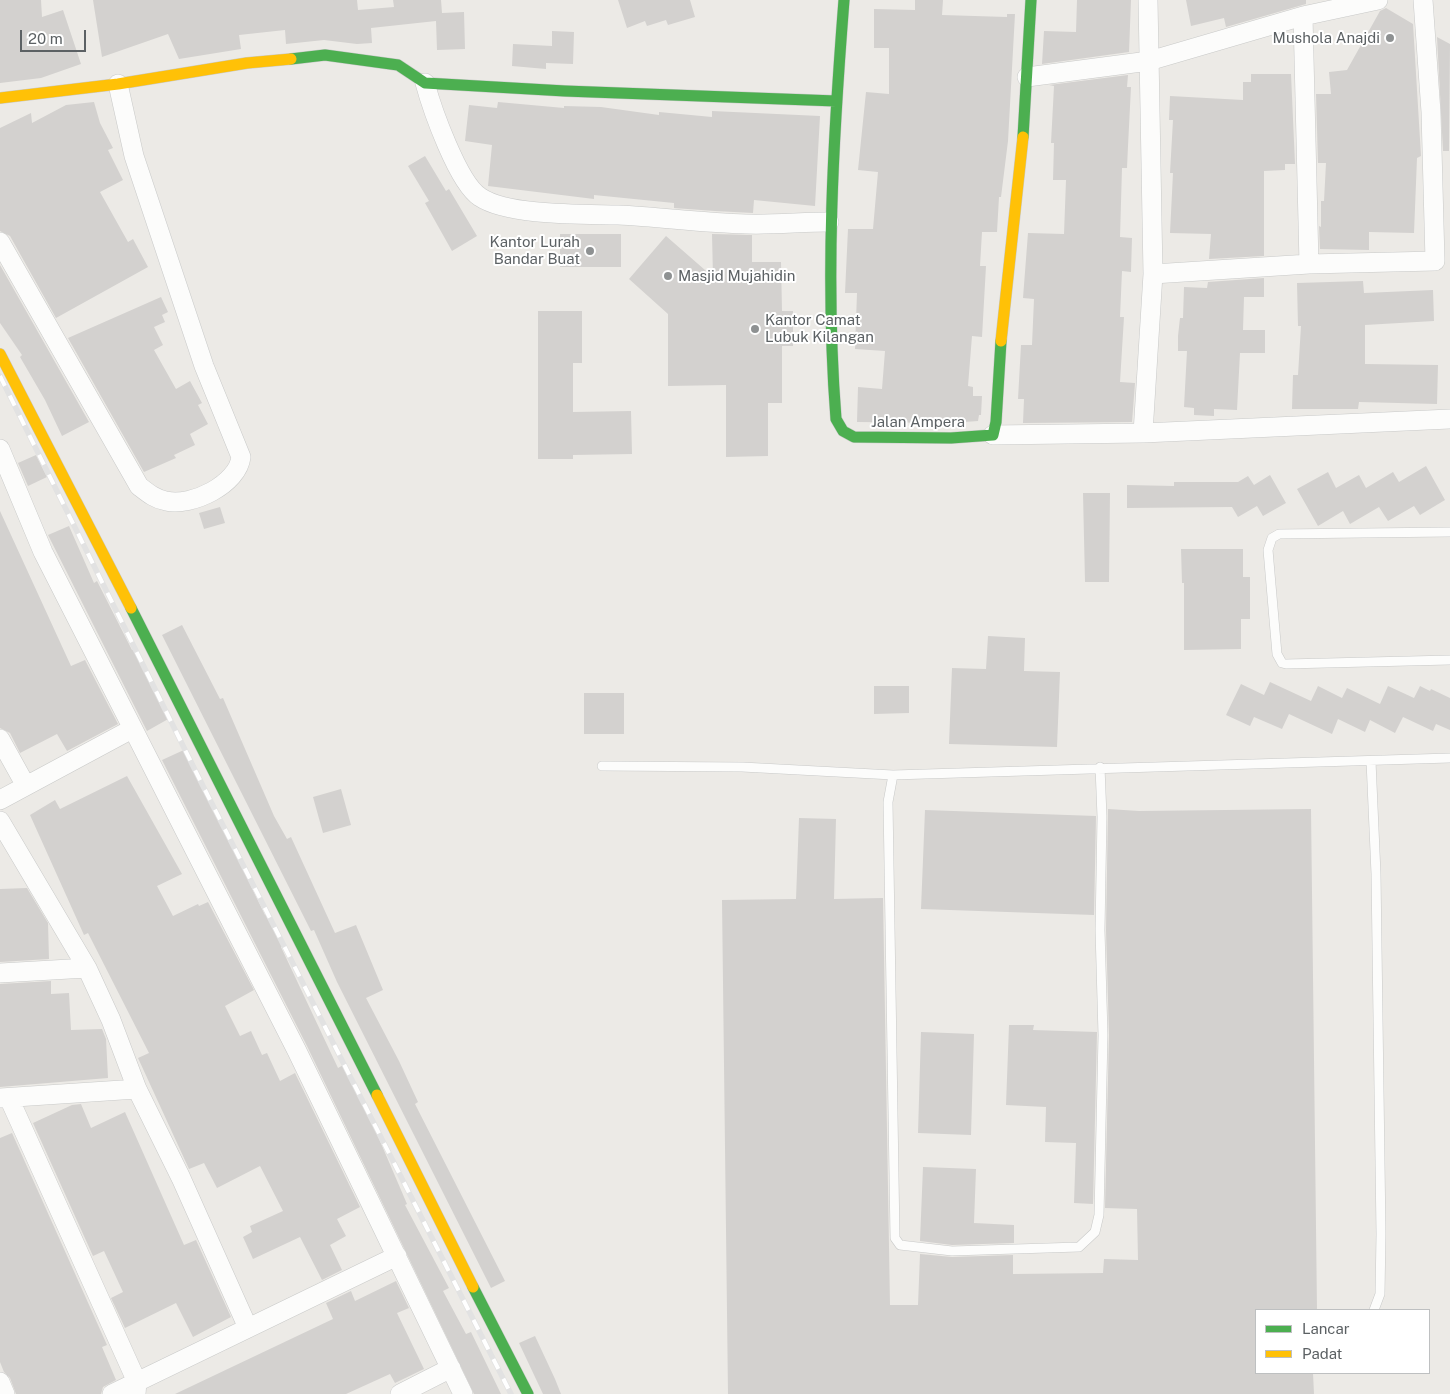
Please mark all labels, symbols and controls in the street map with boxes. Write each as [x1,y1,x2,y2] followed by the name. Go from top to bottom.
[22,20,89,52] scale bar
[1273,29,1380,47] place label: Mushola Anajdi
[28,30,63,47] text: 20 m
[1384,32,1396,44] marker: Mushola Anajdi
[490,233,580,268] place label: Kantor Lurah Bandar Buat
[584,245,596,257] marker: Kantor Lurah Bandar Buat
[678,267,795,285] place label: Masjid Mujahidin
[662,270,674,282] marker: Masjid Mujahidin
[765,311,874,346] place label: Kantor Camat Lubuk Kilangan
[749,323,761,335] marker: Kantor Camat Lubuk Kilangan
[871,413,965,431] street label: Jalan Ampera
[1255,1309,1430,1374] legend
[1302,1320,1350,1337] text: Lancar
[1302,1345,1342,1362] text: Padat

